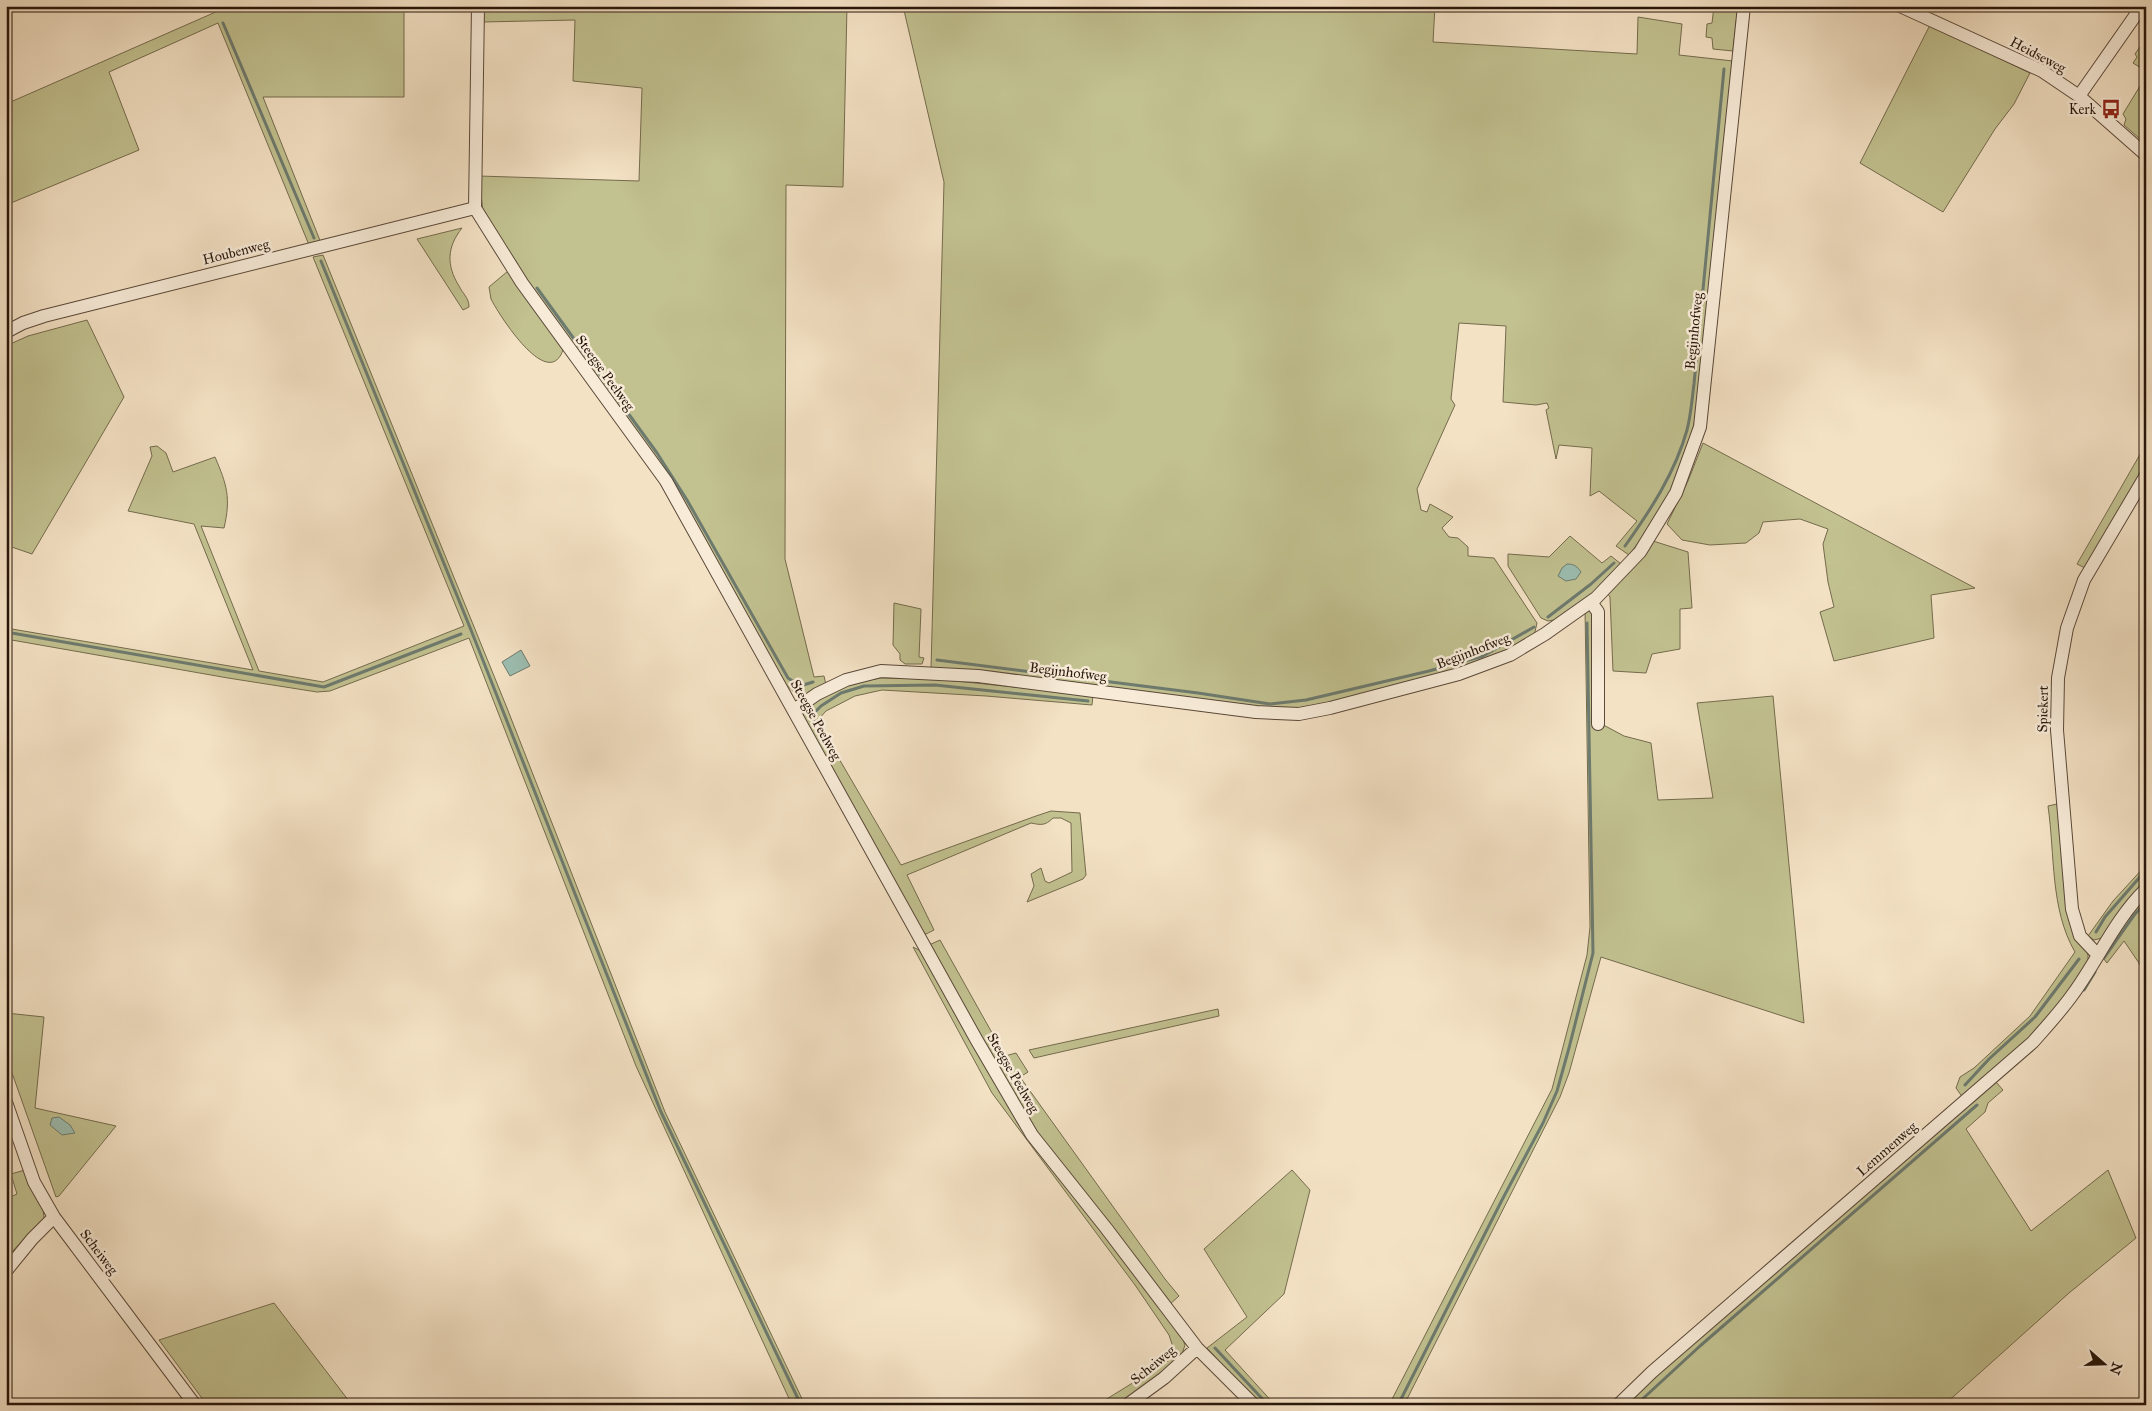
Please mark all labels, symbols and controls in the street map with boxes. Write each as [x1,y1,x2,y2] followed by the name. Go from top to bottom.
[2007,33,2069,77] street label: Heidseweg
[2100,98,2122,120] bus stop icon: Kerk
[2069,101,2096,118] place label: Kerk
[201,235,272,268] street label: Houbenweg
[1682,291,1707,370] street label: Begijnhofweg
[572,332,638,415] street label: Steegse Peelweg
[1434,629,1513,673] street label: Begijnhofweg
[1029,659,1108,685] street label: Begijnhofweg
[787,677,845,764] street label: Steegse Peelweg
[2034,685,2052,733] street label: Spiekert
[983,1030,1043,1116] street label: Steegse Peelweg
[1853,1118,1921,1180] street label: Lemmenweg
[76,1226,122,1279] street label: Scheiweg
[2080,1338,2130,1388] north arrow
[1127,1342,1179,1388] street label: Scheiweg
[2106,1360,2126,1377] text: N

